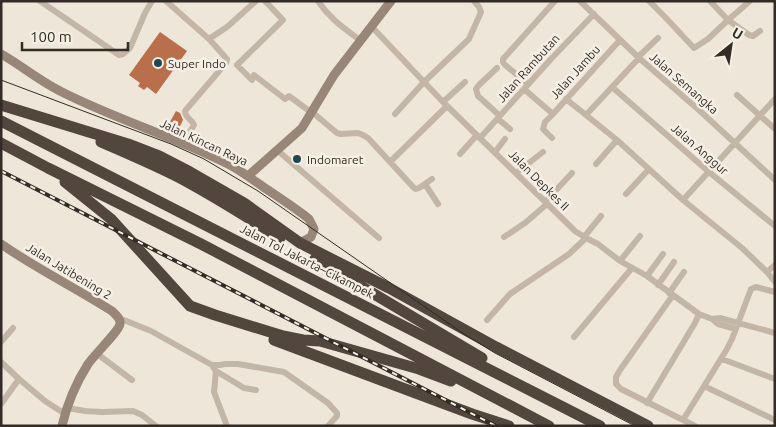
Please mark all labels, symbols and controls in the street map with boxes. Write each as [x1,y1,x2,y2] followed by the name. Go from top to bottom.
[22,20,129,52] scale bar
[706,20,756,70] north arrow
[729,24,746,43] text: U
[30,28,72,45] text: 100 m
[494,31,562,105] street label: Jalan Rambutan
[548,43,602,101] street label: Jalan Jambu
[647,50,721,116] street label: Jalan Semangka
[152,57,164,69] marker: Super Indo
[168,57,226,70] place label: Super Indo
[158,116,250,168] street label: Jalan Kincan Raya
[669,121,731,177] street label: Jalan Anggur
[506,147,572,213] street label: Jalan Depkes II
[291,153,303,165] marker: Indomaret
[307,153,364,166] place label: Indomaret
[238,222,376,300] street label: Jalan Tol Jakarta–Cikampek
[24,240,114,302] street label: Jalan Jatibening 2

